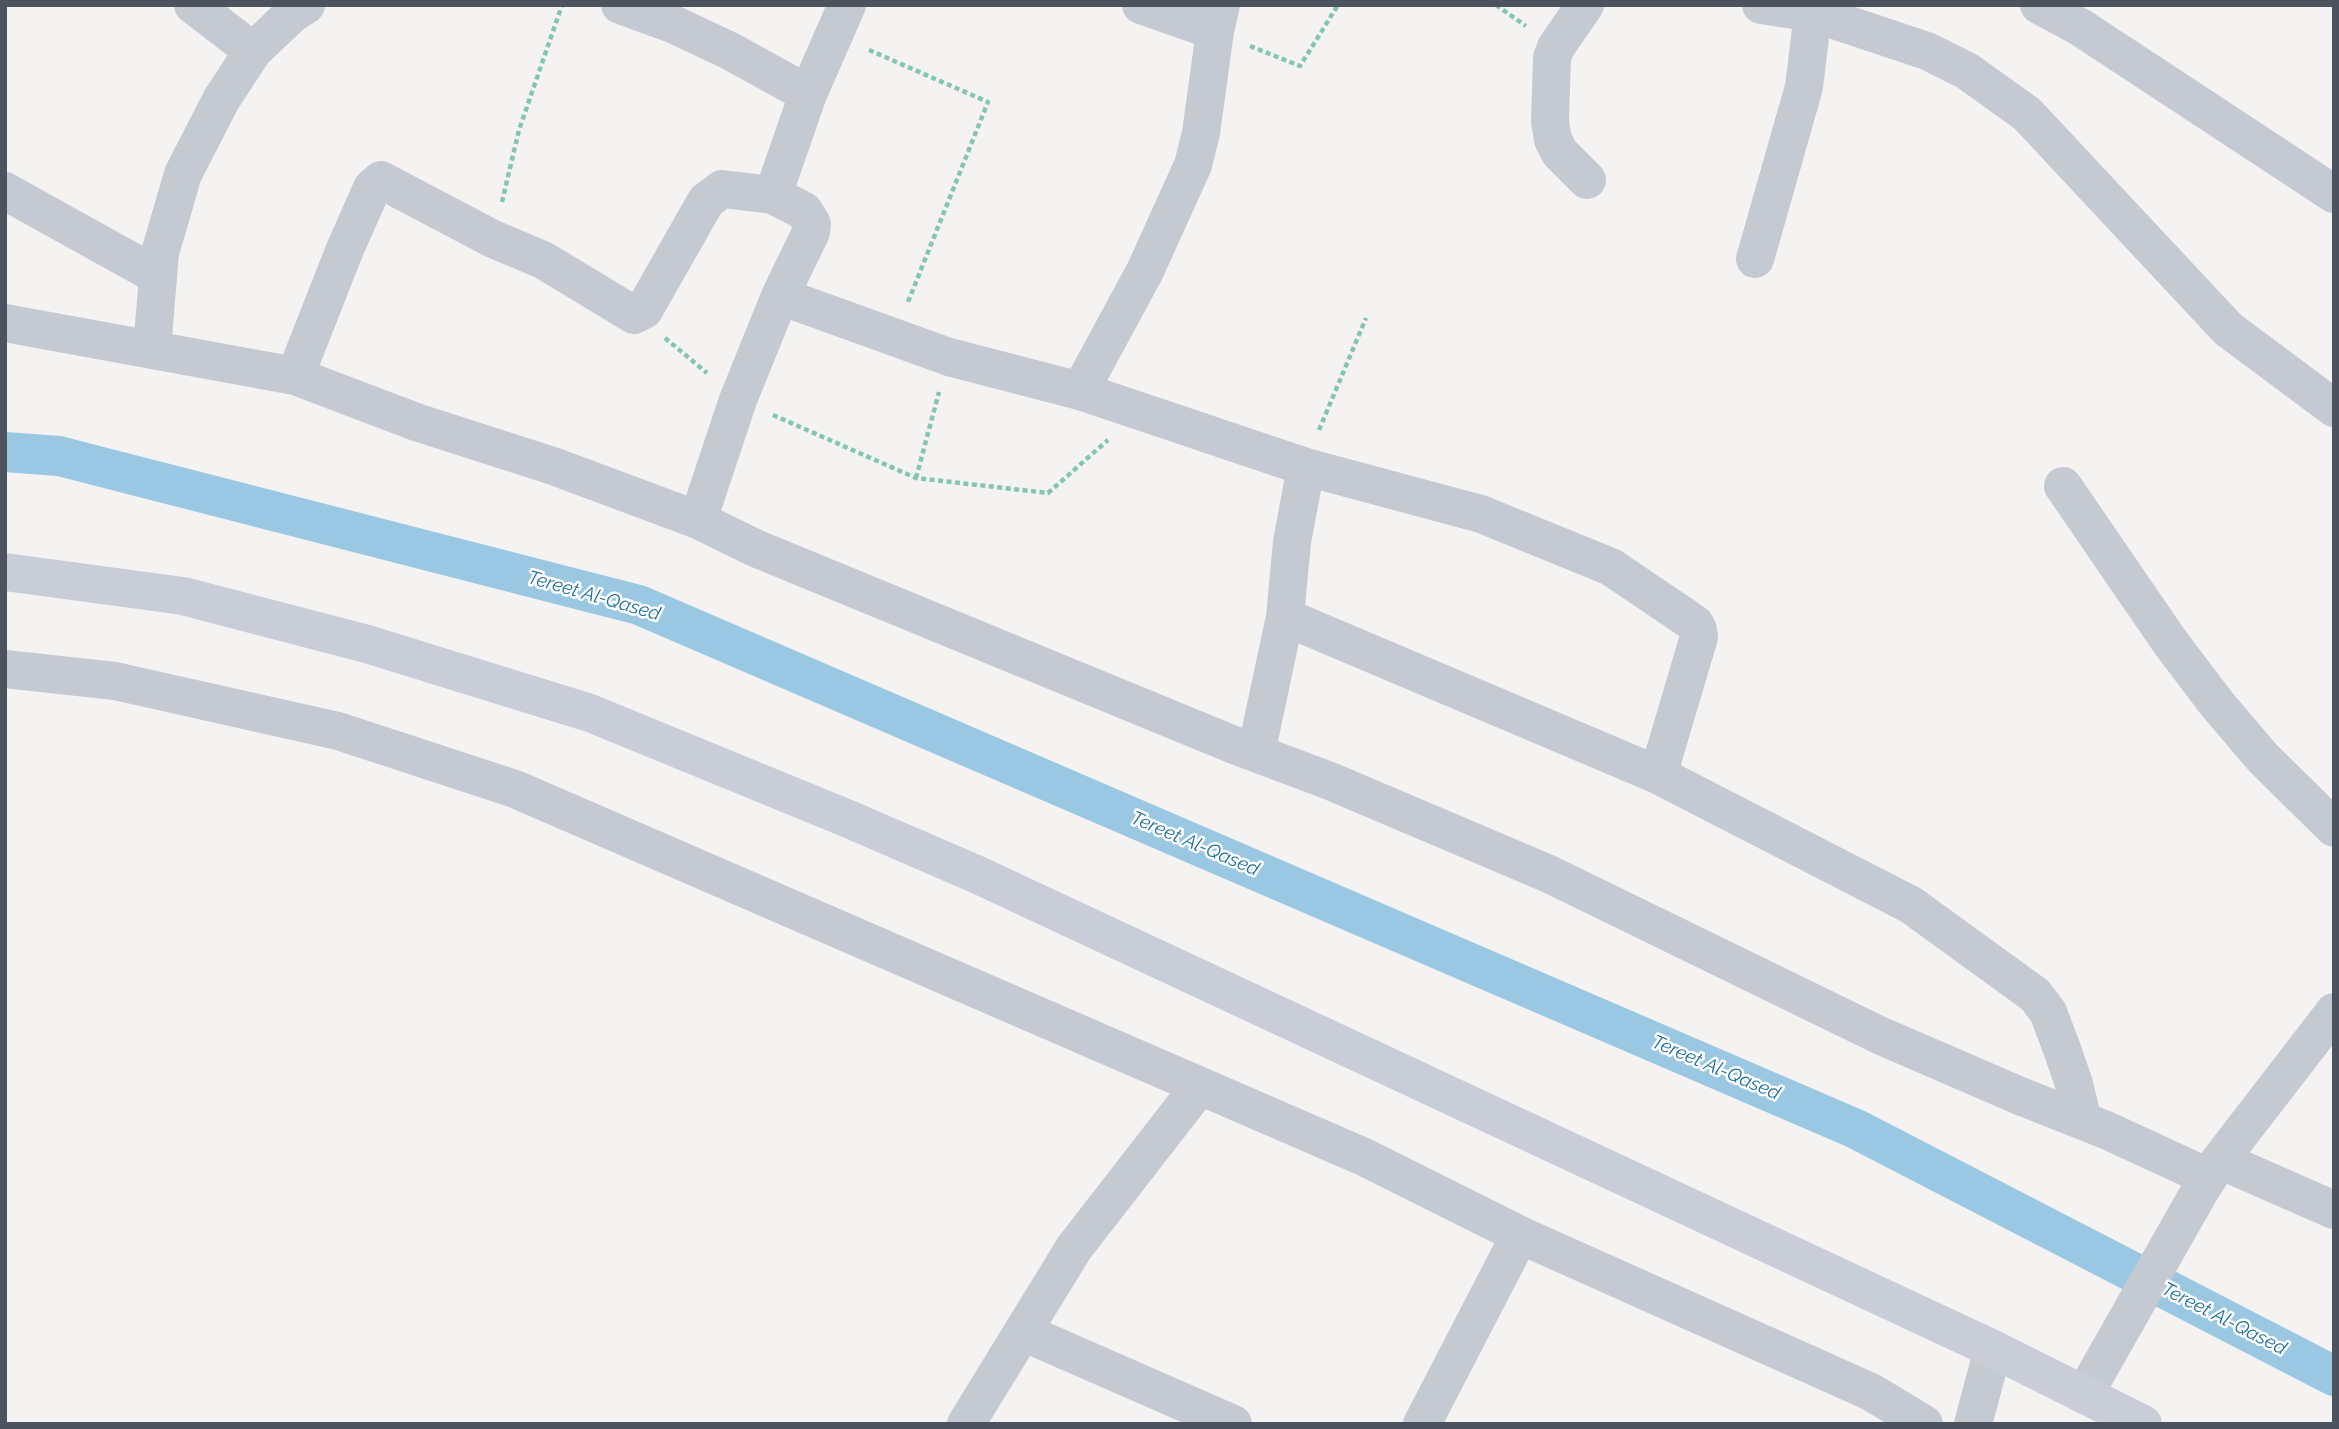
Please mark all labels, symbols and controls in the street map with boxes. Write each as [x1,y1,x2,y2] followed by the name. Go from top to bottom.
[525,566,663,626] water label: Tereet Al-Qased
[1128,807,1262,881] water label: Tereet Al-Qased
[1649,1031,1783,1105] water label: Tereet Al-Qased
[2158,1278,2290,1360] water label: Tereet Al-Qased

